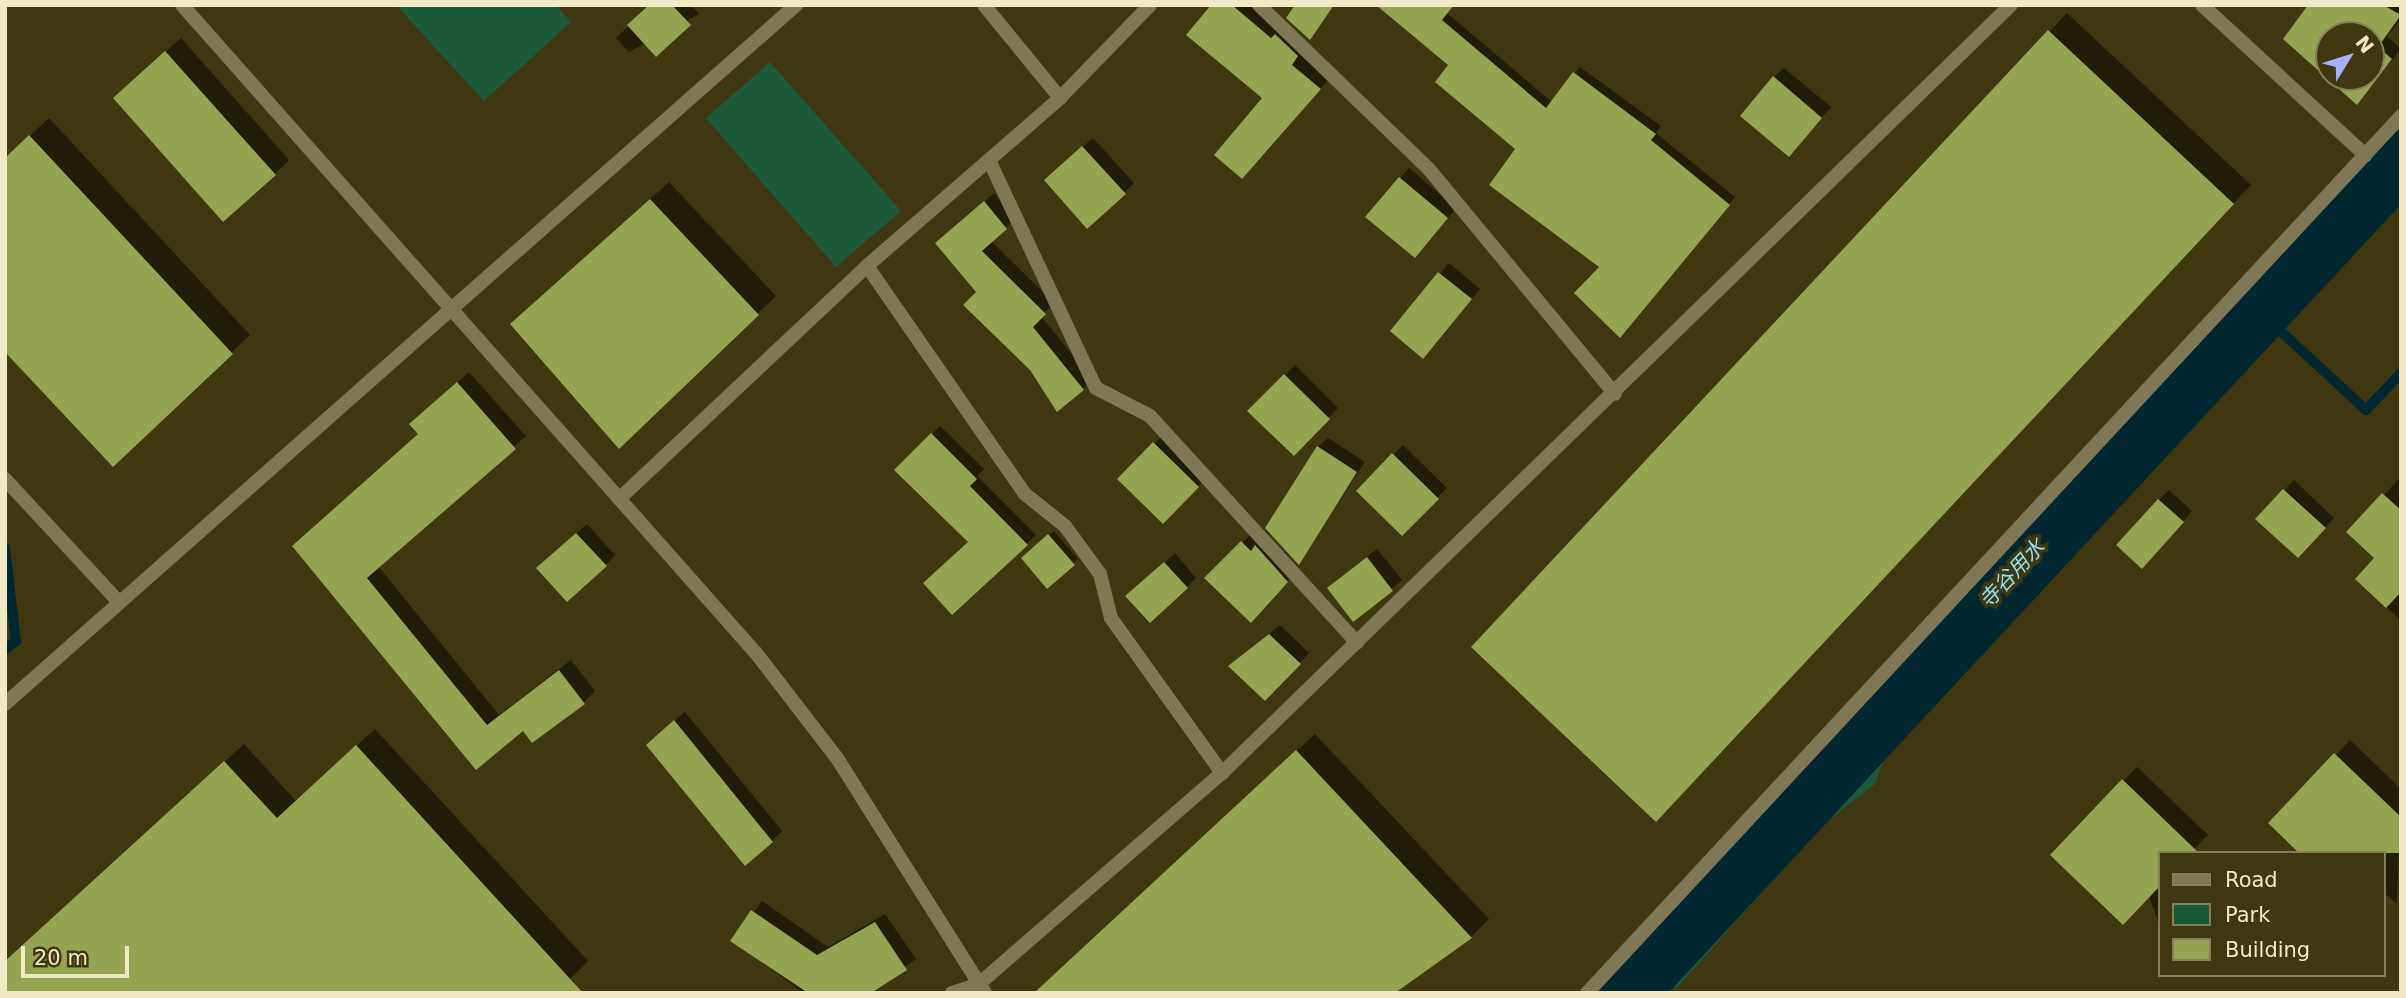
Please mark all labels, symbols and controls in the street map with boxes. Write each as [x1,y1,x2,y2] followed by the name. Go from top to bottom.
[2315,21,2385,91] north arrow
[2351,31,2379,57] text: N
[1974,535,2050,613] water label: 寺谷用水
[2158,851,2385,977] legend
[2225,868,2278,892] text: Road
[2225,903,2270,927] text: Park
[24,932,133,976] scale bar
[2225,938,2310,962] text: Building
[34,946,88,970] text: 20 m

